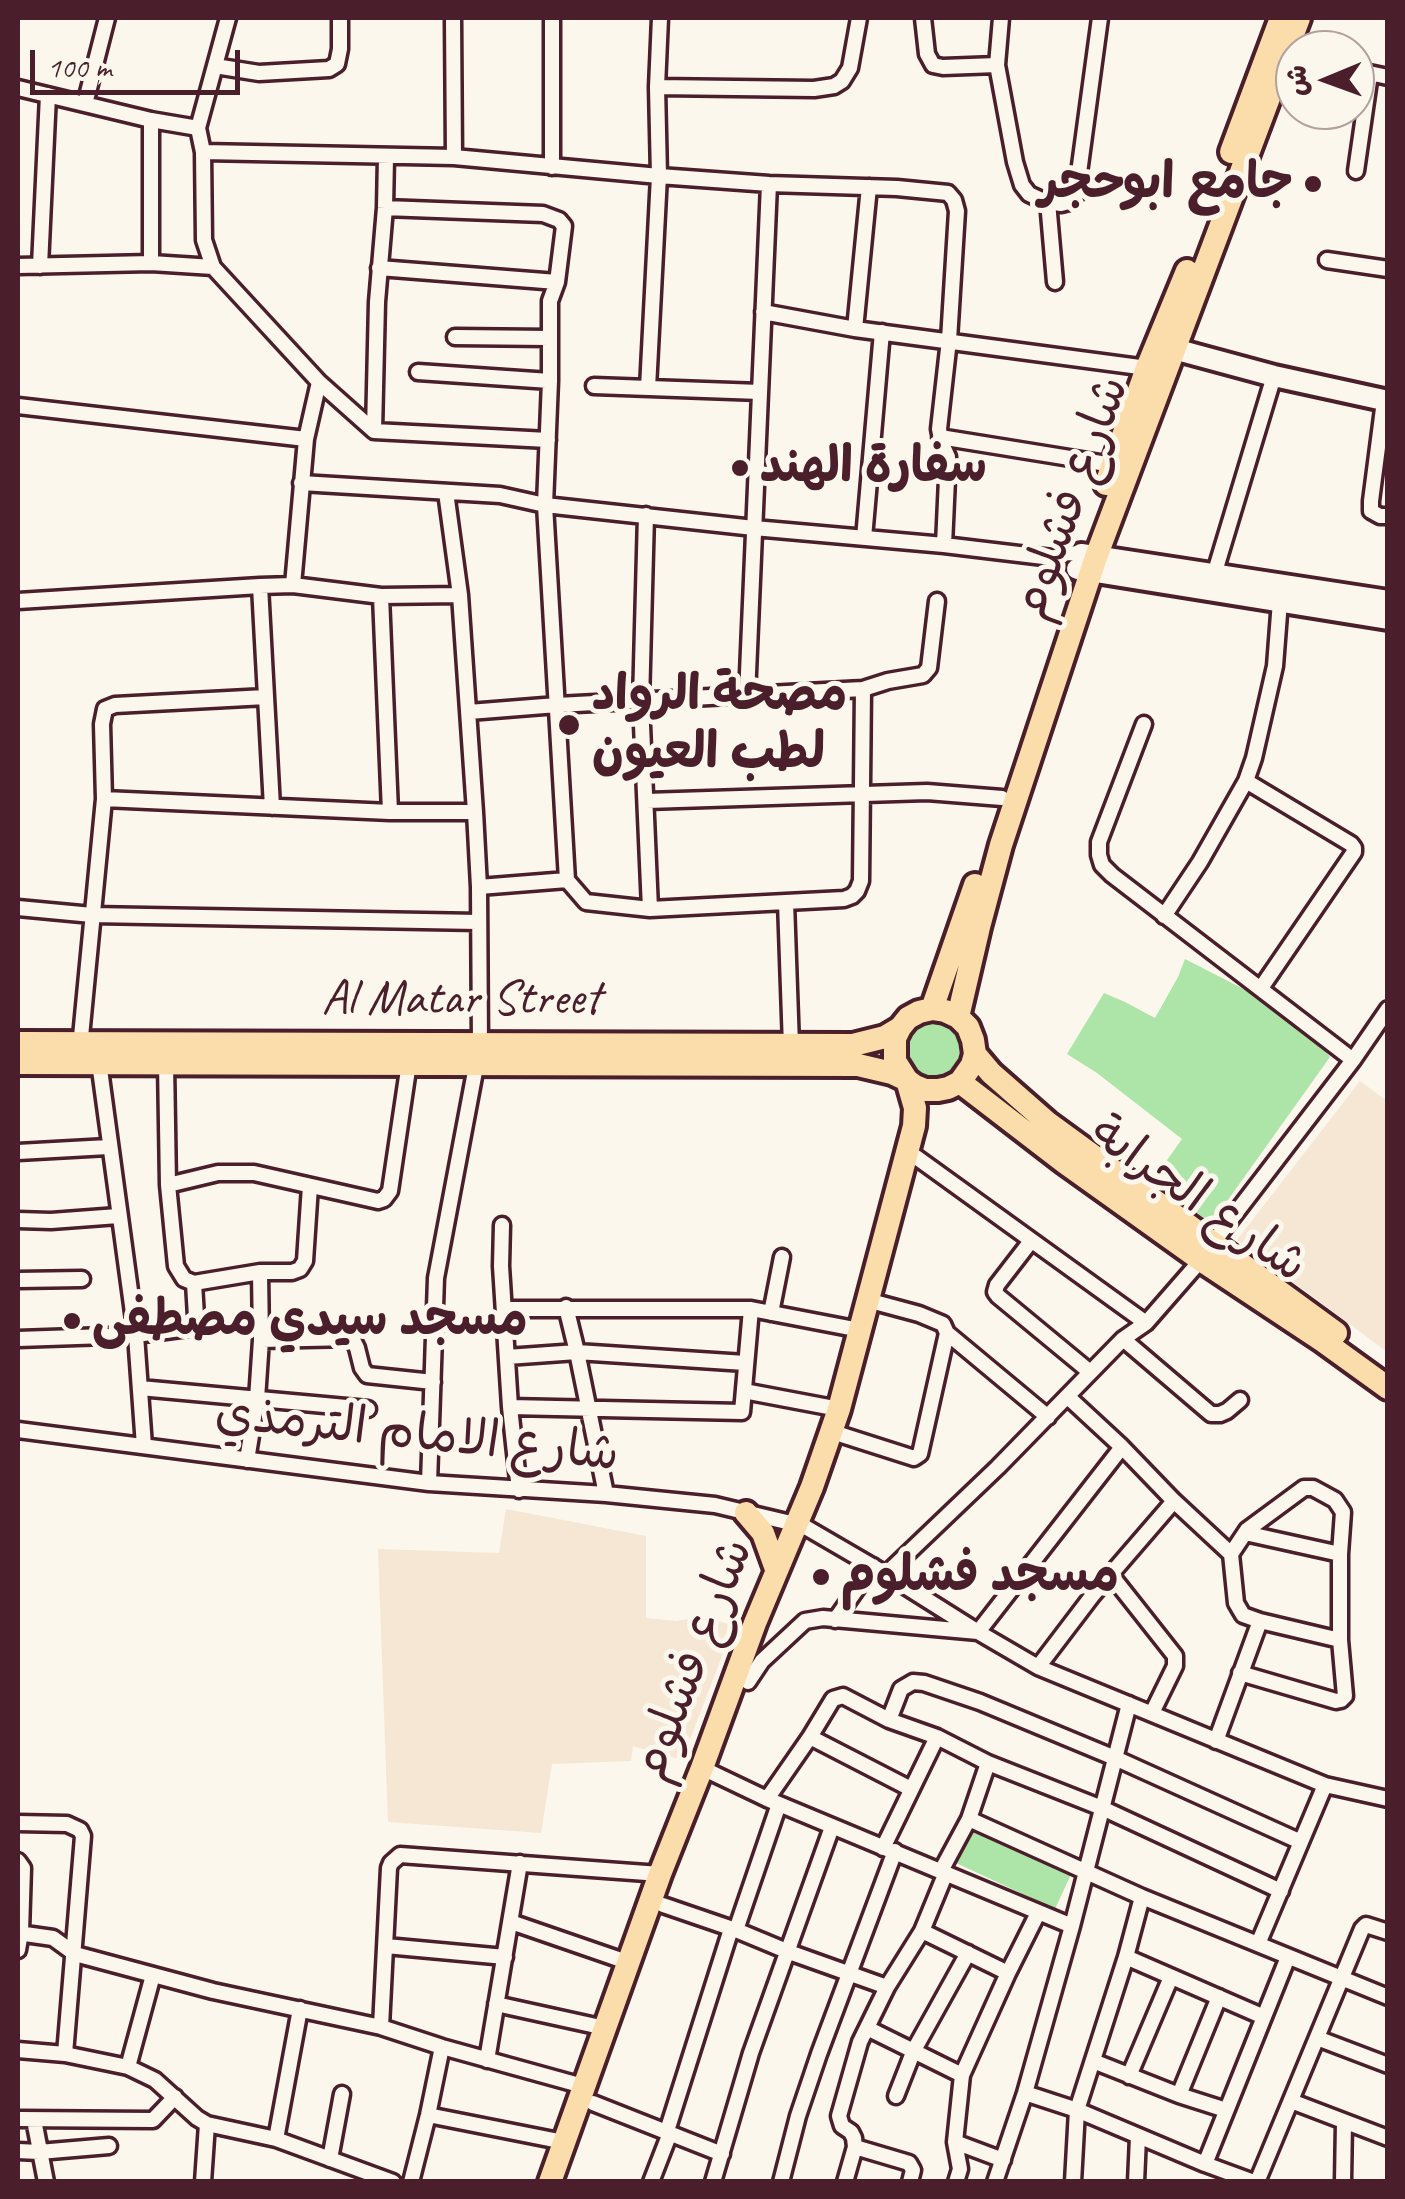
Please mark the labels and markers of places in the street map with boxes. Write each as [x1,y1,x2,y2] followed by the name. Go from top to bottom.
[1039,154,1293,214] place label: جامع ابوحجر
[1302,173,1324,195] marker: جامع ابوحجر
[760,438,987,498] place label: سفارة الهند
[729,457,751,479] marker: سفارة الهند
[592,666,847,784] place label: مصحة الرواد لطب العيون
[556,712,582,738] marker: مصحة الرواد لطب العيون
[92,1291,528,1351] place label: مسجد سيدي مصطفى
[61,1310,83,1332] marker: مسجد سيدي مصطفى
[841,1547,1119,1607] place label: مسجد فشلوم
[810,1566,832,1588] marker: مسجد فشلوم

